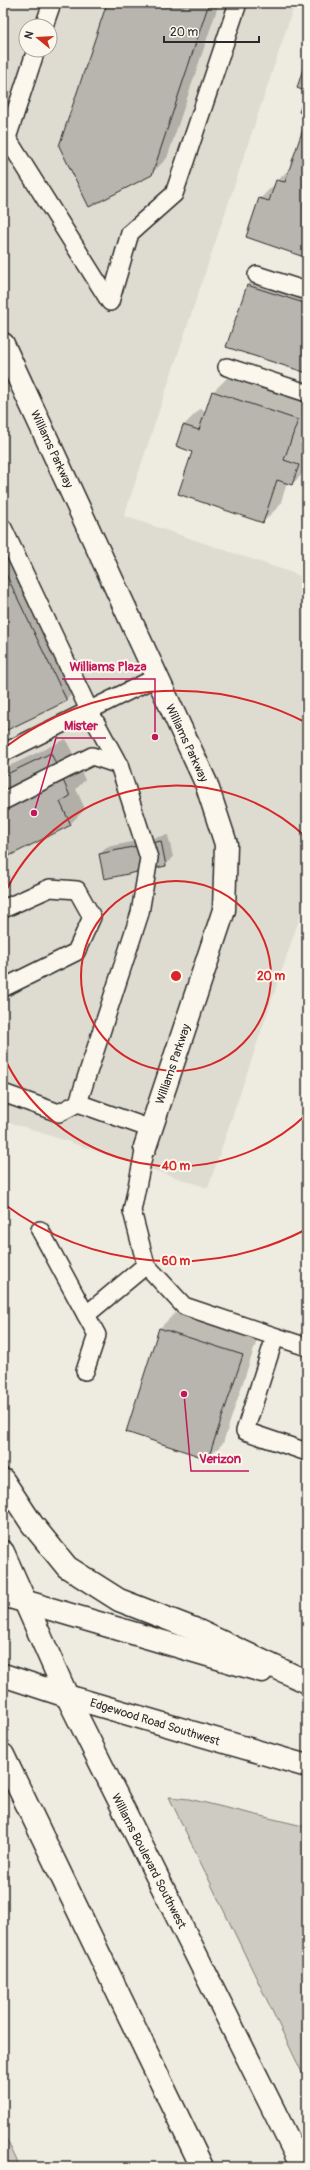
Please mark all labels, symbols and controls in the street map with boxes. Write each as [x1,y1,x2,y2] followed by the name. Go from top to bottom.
[18,18,58,58] north arrow
[164,18,259,44] scale bar
[170,25,199,40] text: 20 m
[22,29,36,41] text: N
[27,408,76,490] street label: Williams Parkway
[62,654,155,679] callout: Williams Plaza
[69,659,147,675] text: Williams Plaza
[162,702,211,784] street label: Williams Parkway
[56,713,106,738] callout: Mister
[64,718,98,734] text: Mister
[169,969,183,983] centre of rings
[257,969,285,984] text: 20 m
[153,1022,194,1106] street label: Williams Parkway
[161,1159,191,1174] text: 40 m
[162,1254,191,1269] text: 60 m
[191,1446,249,1471] callout: Verizon
[199,1451,242,1467] text: Verizon
[88,1696,222,1749] street label: Edgewood Road Southwest
[108,1791,189,1932] street label: Williams Boulevard Southwest

